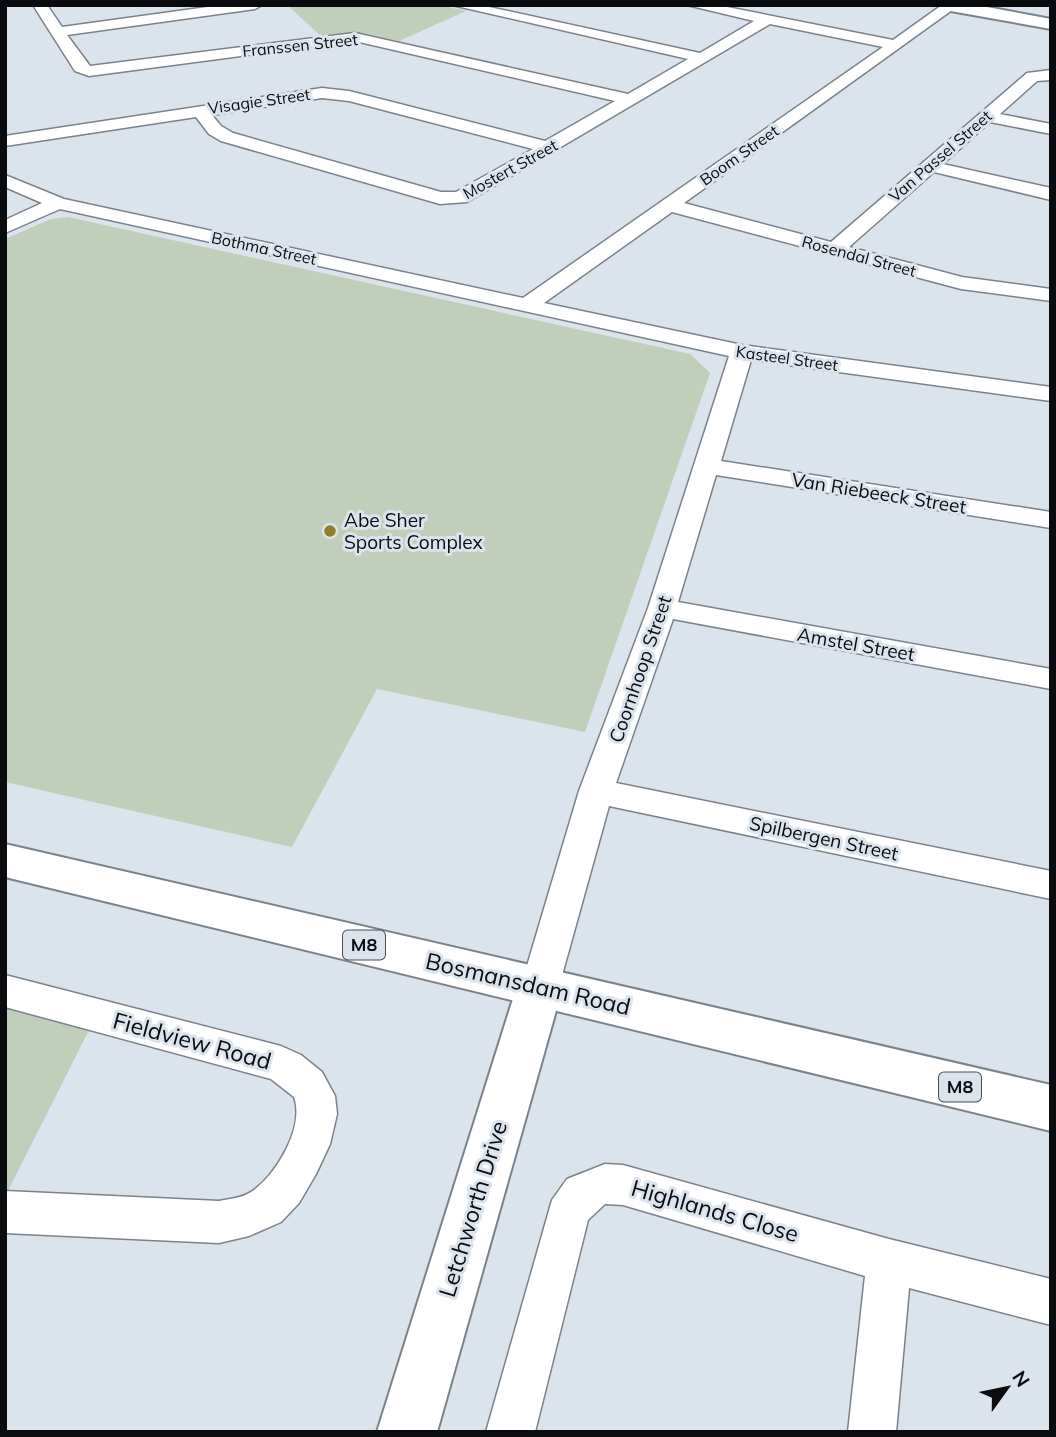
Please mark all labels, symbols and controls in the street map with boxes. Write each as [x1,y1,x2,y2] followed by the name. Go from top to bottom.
[241,29,359,61] street label: Franssen Street
[207,84,312,118] street label: Visagie Street
[884,106,996,206] street label: Van Passel Street
[696,120,783,189] street label: Boom Street
[459,135,561,203] street label: Mostert Street
[210,227,319,269] street label: Bothma Street
[800,231,919,281] street label: Rosendal Street
[735,341,840,375] street label: Kasteel Street
[790,467,968,519] street label: Van Riebeeck Street
[344,508,483,554] place label: Abe Sher Sports Complex
[322,523,338,539] marker: Abe Sher Sports Complex
[604,592,676,746] street label: Coornhoop Street
[795,622,917,666] street label: Amstel Street
[748,811,901,866] street label: Spilbergen Street
[343,930,385,960] road number: M8
[423,946,633,1021] street label: Bosmansdam Road
[110,1005,274,1076] street label: Fieldview Road
[939,1072,981,1102] road number: M8
[432,1117,513,1300] street label: Letchworth Drive
[628,1173,802,1248] street label: Highlands Close
[972,1353,1042,1423] north arrow
[1007,1366,1035,1391] text: N

